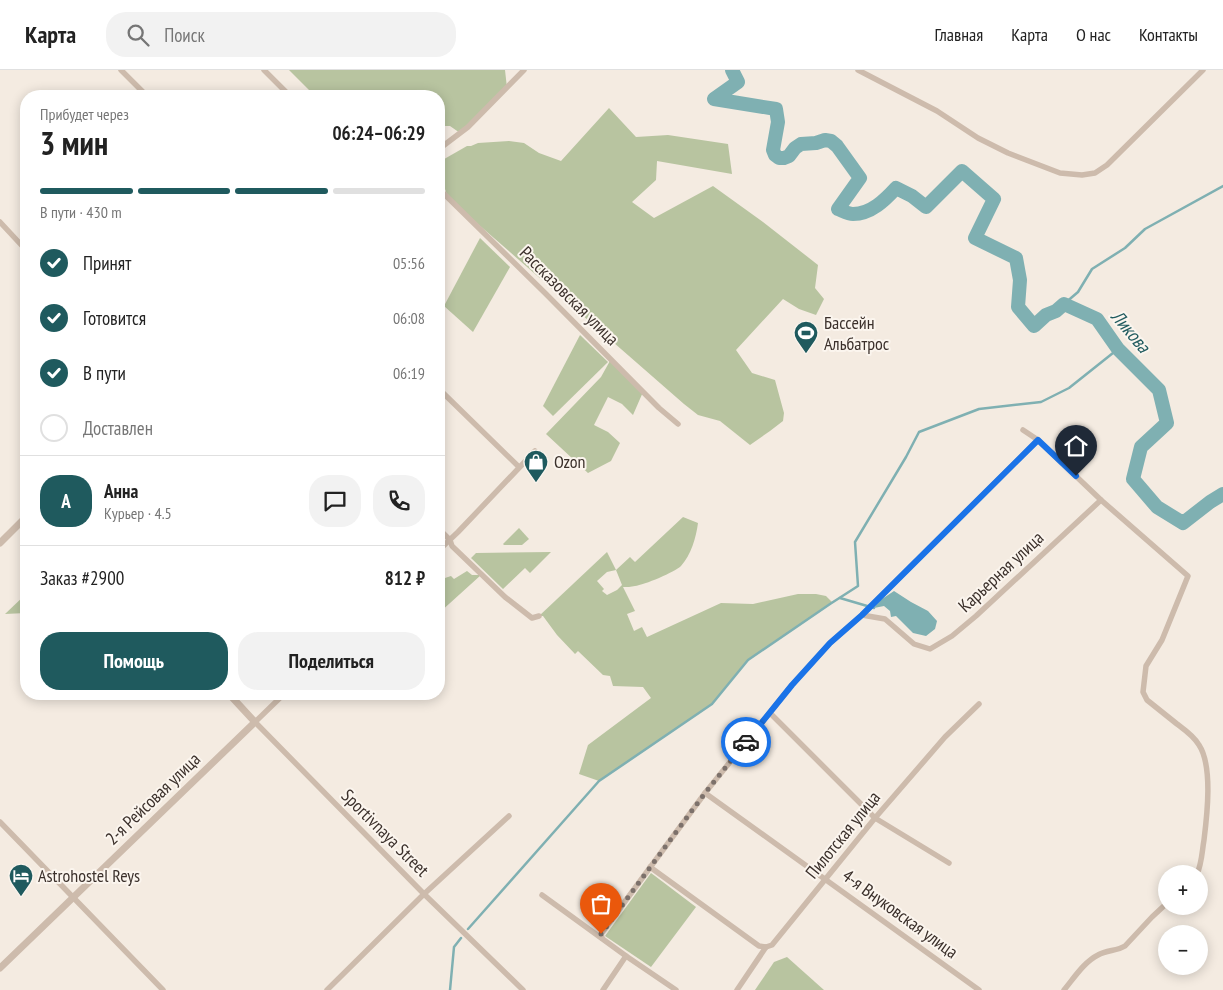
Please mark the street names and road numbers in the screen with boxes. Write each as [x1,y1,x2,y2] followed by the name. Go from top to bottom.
[515,241,624,350] street label: Рассказовская улица
[953,526,1048,617] street label: Карьерная улица
[100,748,205,850] street label: 2-я Рейсовая улица
[337,784,434,881] street label: Sportivnaya Street
[800,786,885,883] street label: Пилотская улица
[838,864,963,963] street label: 4-я Внуковская улица

